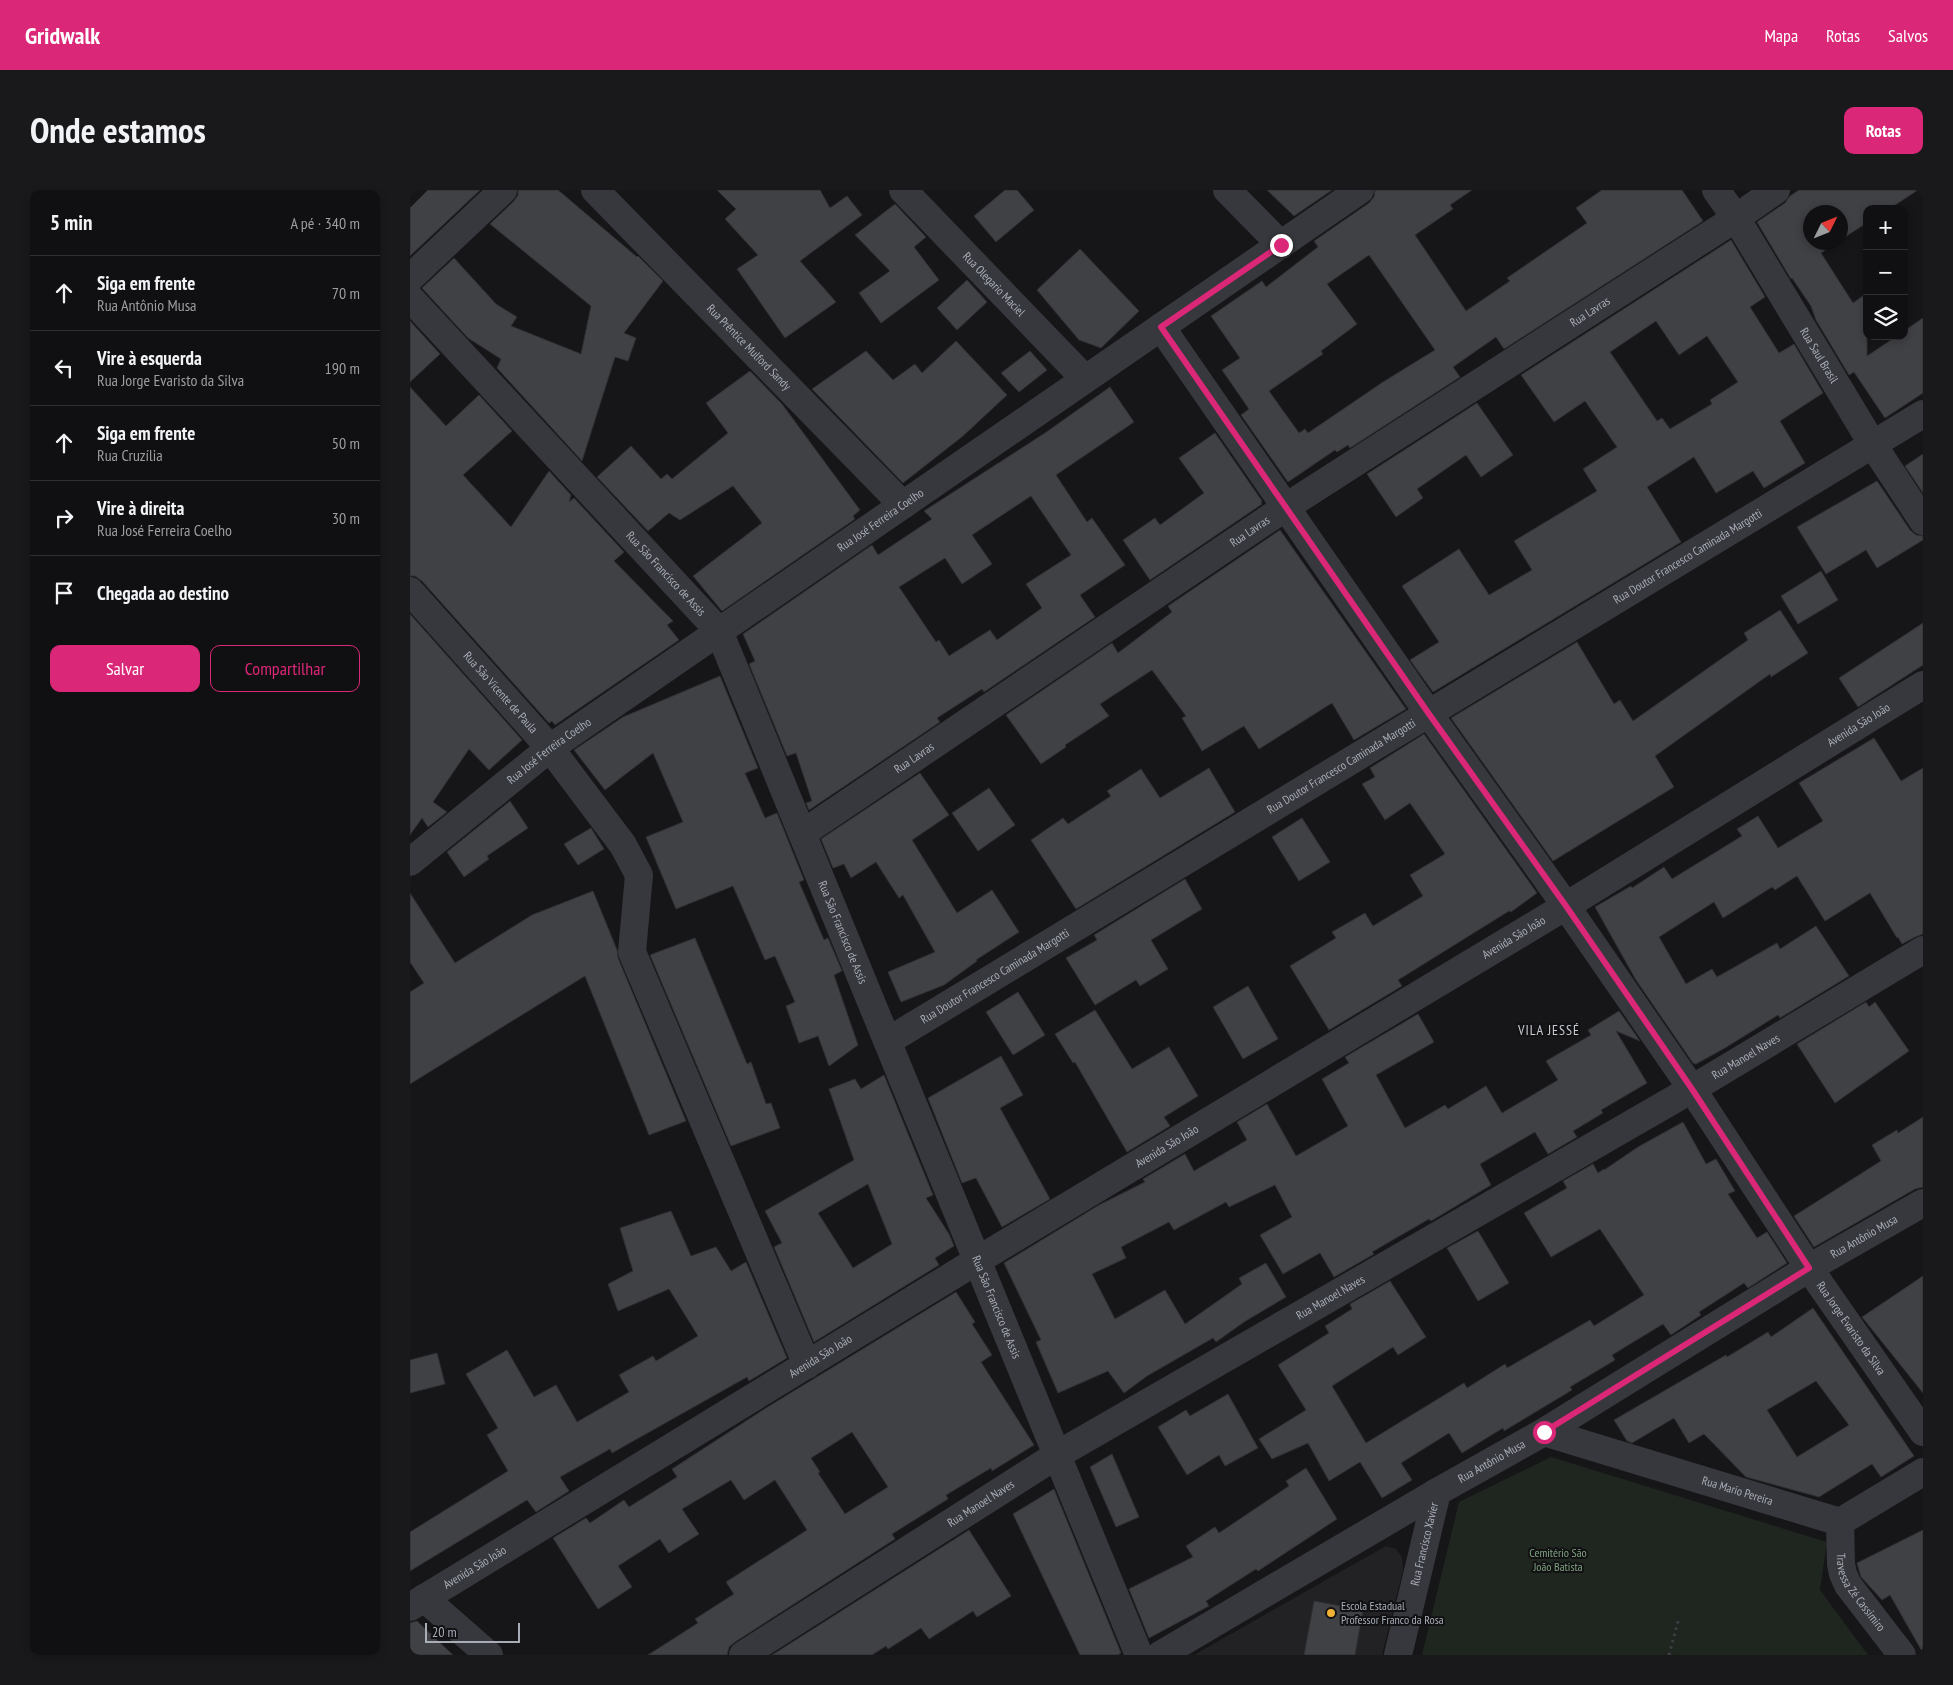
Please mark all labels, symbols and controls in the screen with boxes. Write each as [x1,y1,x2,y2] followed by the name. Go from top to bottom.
[25,20,100,51] text: Gridwalk
[1764,24,1798,47] text: Mapa
[1826,24,1860,47] text: Rotas
[1888,24,1928,47] text: Salvos
[30,107,206,153] text: Onde estamos
[1844,107,1923,154] button: Rotas
[1803,205,1848,250] north arrow
[1863,205,1908,340] map controls
[1863,205,1908,250] button: +
[50,209,92,236] text: 5 min
[290,213,360,233] text: A pé · 340 m
[1270,234,1293,257] route end
[960,249,1029,319] street label: Rua Olegario Maciel
[1863,250,1908,295] button: −
[97,271,195,295] text: Siga em frente
[50,279,78,307] icon: ahead
[332,283,360,303] text: 70 m
[1567,293,1613,330] street label: Rua Lavras
[97,295,197,315] text: Rua Antônio Musa
[1863,295,1908,340] button: layers
[704,301,795,393] street label: Rua Prêntice Mulford Sandy
[1797,325,1842,386] street label: Rua Saul Brasil
[97,346,202,370] text: Vire à esquerda
[50,354,78,382] icon: left
[325,358,360,378] text: 190 m
[97,370,244,390] text: Rua Jorge Evaristo da Silva
[97,421,195,445] text: Siga em frente
[50,429,78,457] icon: ahead
[332,433,360,453] text: 50 m
[97,445,163,465] text: Rua Cruzília
[834,485,926,555] street label: Rua José Ferreira Coelho
[97,496,184,520] text: Vire à direita
[50,504,78,532] icon: right
[1610,505,1765,607] street label: Rua Doutor Francesco Caminada Margotti
[332,508,360,528] text: 30 m
[1227,512,1272,550] street label: Rua Lavras
[97,520,232,540] text: Rua José Ferreira Coelho
[623,528,709,619] street label: Rua São Francisco de Assis
[50,579,78,607] icon: arrive
[97,581,229,605] text: Chegada ao destino
[50,645,200,692] button: Salvar
[210,645,360,692] button: Compartilhar
[461,648,541,736] street label: Rua São Vicente de Paula
[1824,699,1892,750] street label: Avenida São João
[504,714,594,787] street label: Rua José Ferreira Coelho
[1264,715,1418,817] street label: Rua Doutor Francesco Caminada Margotti
[891,739,937,776] street label: Rua Lavras
[815,878,871,986] street label: Rua São Francisco de Assis
[1479,912,1548,962] street label: Avenida São João
[918,925,1072,1027] street label: Rua Doutor Francesco Caminada Margotti
[1517,1021,1580,1039] district label: VILA JESSÉ
[1709,1030,1782,1082] street label: Rua Manoel Naves
[1132,1121,1201,1171] street label: Avenida São João
[1828,1211,1900,1261] street label: Rua Antônio Musa
[969,1253,1025,1361] street label: Rua São Francisco de Assis
[1293,1271,1367,1323] street label: Rua Manoel Naves
[1814,1278,1889,1378] street label: Rua Jorge Evaristo da Silva
[786,1331,854,1381] street label: Avenida São João
[1533,1421,1556,1444] route start
[1455,1436,1528,1486] street label: Rua Antônio Musa
[1700,1472,1775,1508] street label: Rua Mario Pereira
[944,1476,1017,1530] street label: Rua Manoel Naves
[1407,1500,1441,1587] street label: Rua Francisco Xavier
[440,1542,509,1592] street label: Avenida São João
[1529,1545,1587,1574] park label: Cemitério São João Batista
[1834,1553,1889,1634] street label: Travessa Zé Cassimiro
[1341,1598,1444,1627] place label: Escola Estadual Professor Franco da Rosa
[1325,1607,1337,1619] marker: Escola Estadual Professor Franco da Rosa
[425,1620,520,1643] scale bar
[432,1623,457,1641] text: 20 m

